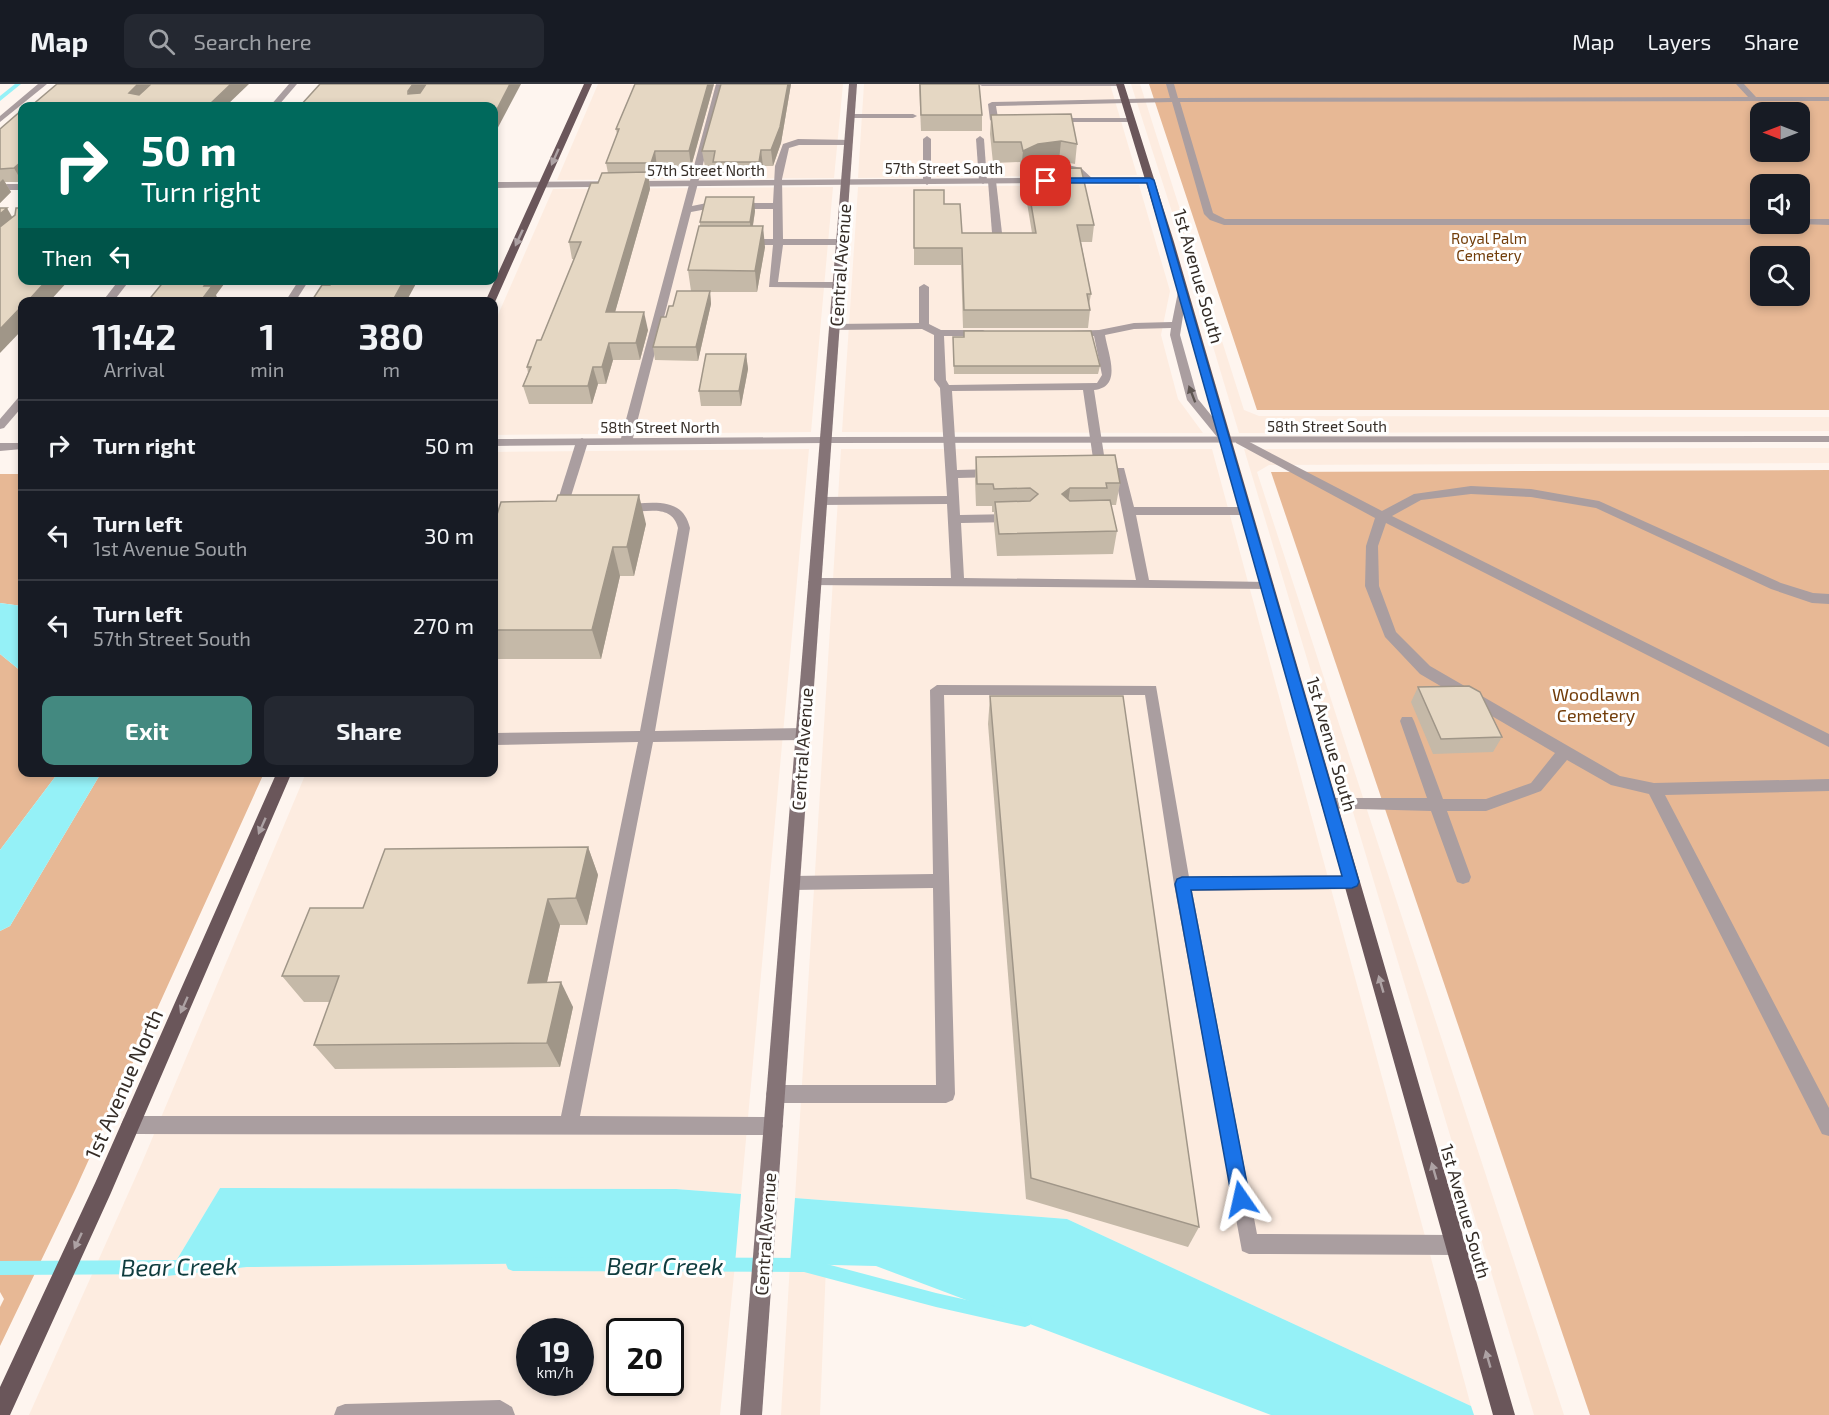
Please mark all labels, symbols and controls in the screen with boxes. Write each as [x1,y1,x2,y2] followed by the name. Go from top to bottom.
[124,14,544,68] search box
[30,24,88,58] text: Map
[145,25,178,58] icon: search
[193,28,312,54] text: Search here
[1572,29,1614,54] text: Map
[1647,29,1711,54] text: Layers
[1744,29,1799,54] text: Share
[1750,102,1810,162] north arrow
[1750,102,1810,306] map controls
[141,124,237,174] text: 50 m
[42,126,120,204] icon: right
[551,149,560,166] one-way arrow
[1020,155,1071,206] pin
[885,159,1003,177] street label: 57th Street South
[647,161,765,179] street label: 57th Street North
[1029,164,1062,197] icon: arrive
[1750,174,1810,234] button: sound
[141,175,261,207] text: Turn right
[825,203,855,327] street label: Central Avenue
[1169,206,1229,346] street label: 1st Avenue South
[515,229,524,246] one-way arrow
[1451,229,1527,264] park label: Royal Palm Cemetery
[104,240,137,273] icon: left
[42,244,92,270] text: Then
[1750,246,1810,306] button: search
[92,314,176,357] text: 11:42
[260,314,275,357] text: 1
[358,314,424,357] text: 380
[104,357,165,381] text: Arrival
[250,357,284,381] text: min
[382,357,400,381] text: m
[1187,384,1197,402] one-way arrow
[1267,417,1387,435] street label: 58th Street South
[600,418,720,436] street label: 58th Street North
[42,429,75,462] icon: right
[93,432,195,458] text: Turn right
[425,432,474,458] text: 50 m
[93,510,182,536] text: Turn left
[42,519,75,552] icon: left
[424,522,474,548] text: 30 m
[93,536,247,560] text: 1st Avenue South
[93,600,182,626] text: Turn left
[42,609,75,642] icon: left
[413,612,474,638] text: 270 m
[93,626,251,650] text: 57th Street South
[1302,674,1362,814] street label: 1st Avenue South
[1552,683,1640,726] park label: Woodlawn Cemetery
[787,687,817,811] street label: Central Avenue
[42,696,252,765] button: Exit
[264,696,474,765] button: Share
[257,817,266,835] one-way arrow
[1376,975,1385,993] one-way arrow
[179,996,188,1013] one-way arrow
[79,1005,167,1163] street label: 1st Avenue North
[1436,1141,1496,1281] street label: 1st Avenue South
[1429,1162,1438,1180] one-way arrow
[1209,1167,1273,1231] position arrow
[750,1172,780,1296] street label: Central Avenue
[74,1232,83,1249] one-way arrow
[120,1250,238,1282] water label: Bear Creek
[606,1251,724,1280] water label: Bear Creek
[606,1318,684,1396] speed limit sign: 20
[540,1332,570,1368] text: 19
[1483,1350,1492,1368] one-way arrow
[536,1363,574,1381] text: km/h

